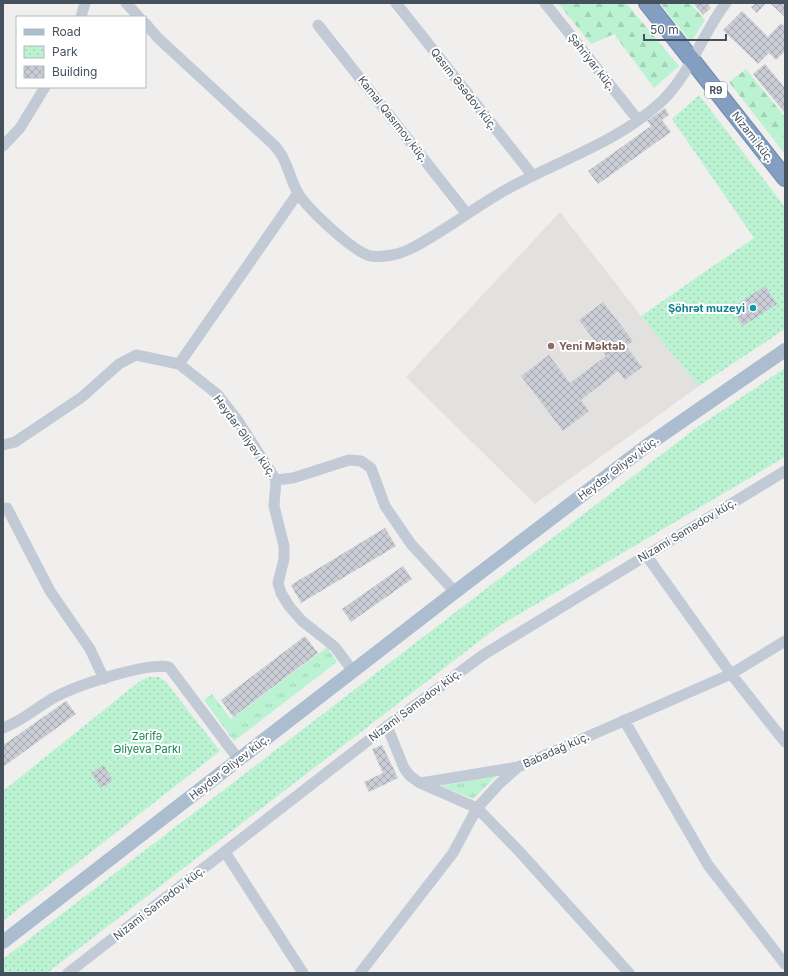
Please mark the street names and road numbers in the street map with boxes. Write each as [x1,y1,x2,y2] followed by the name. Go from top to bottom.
[565,31,619,93] street label: Şəhriyar küç.
[428,45,500,133] street label: Qasım Əsədov küç.
[355,73,431,165] street label: Kamal Qasımov küç.
[705,82,727,98] road number: R9
[729,109,777,165] street label: Nizami küç.
[211,392,279,480] street label: Heydər Əliyev küç.
[575,433,661,503] street label: Heydər Əliyev küç.
[635,495,739,565] street label: Nizami Səmədov küç.
[366,666,464,744] street label: Nizami Səmədov küç.
[521,729,591,771] street label: Babadağ küç.
[186,731,272,803] street label: Heydər Əliyev küç.
[110,863,208,943] street label: Nizami Səmədov küç.

